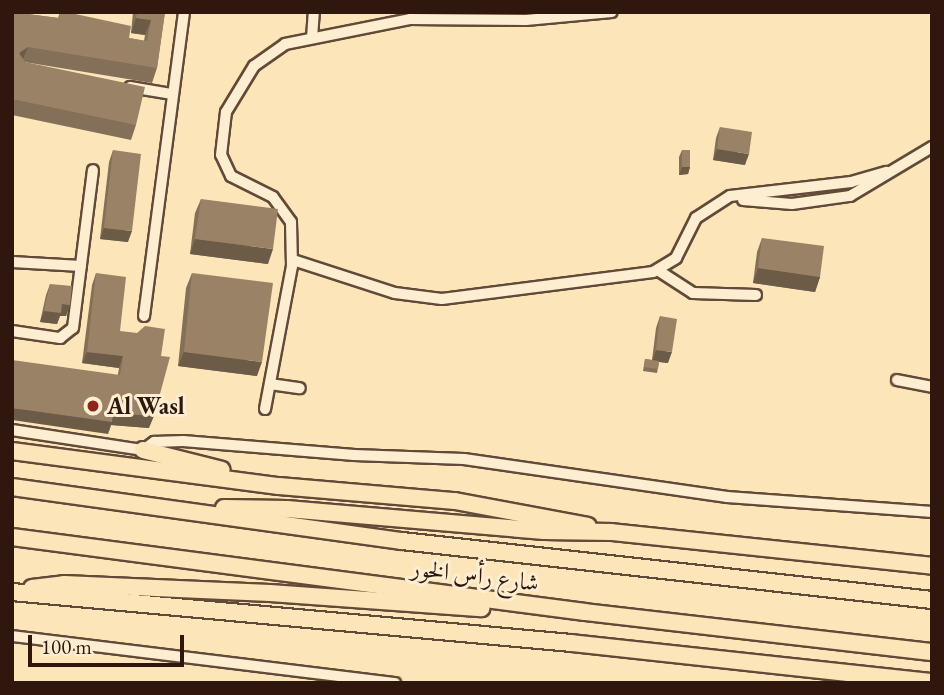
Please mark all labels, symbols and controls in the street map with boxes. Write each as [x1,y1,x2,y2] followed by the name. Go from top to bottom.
[107,392,185,420] place label: Al Wasl
[85,398,101,414] marker: Al Wasl
[409,553,541,597] street label: شارع رأس الخور
[32,622,187,666] scale bar
[41,633,92,660] text: 100 m

